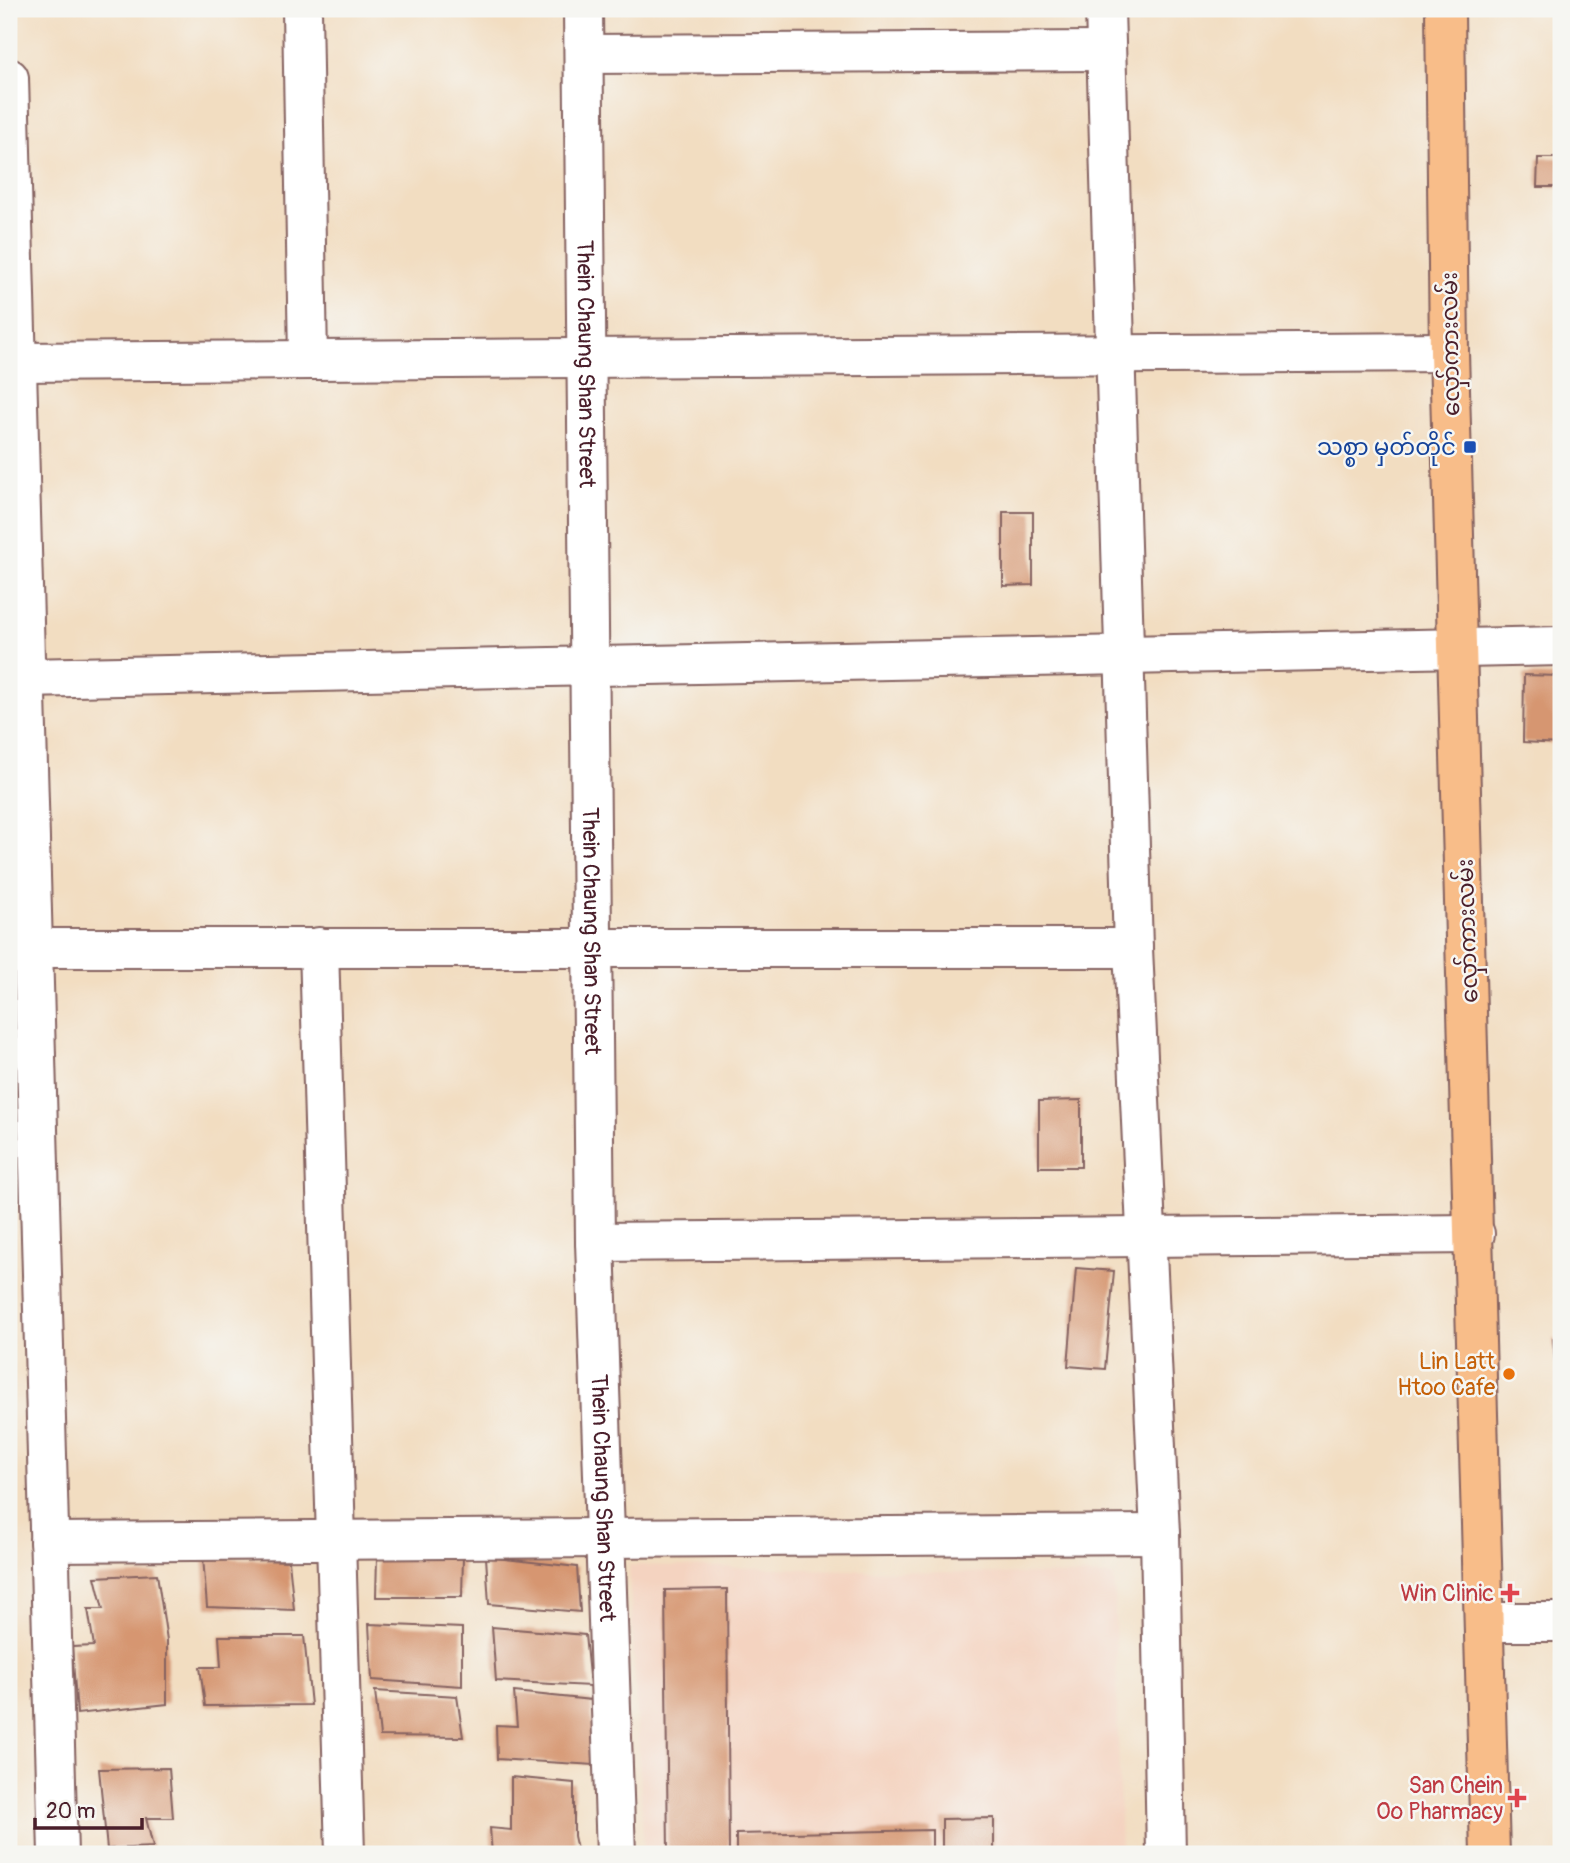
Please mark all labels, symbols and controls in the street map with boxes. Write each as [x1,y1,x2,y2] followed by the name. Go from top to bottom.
[570,240,602,489] street label: Thein Chaung Shan Street
[1433,272,1470,416] street label: လှော်ကားလမ်း
[1317,431,1456,467] place label: သစ္စာ မှတ်တိုင်
[1462,439,1478,455] marker: သစ္စာ မှတ်တိုင်
[576,807,607,1056] street label: Thein Chaung Shan Street
[1448,858,1489,1004] street label: လှော်ကားလမ်း
[1397,1347,1496,1402] place label: Lin Latt Htoo Cafe
[1501,1366,1517,1382] marker: Lin Latt Htoo Cafe
[585,1373,622,1623] street label: Thein Chaung Shan Street
[1400,1579,1494,1608] place label: Win Clinic
[1500,1583,1520,1603] marker: Win Clinic
[1376,1771,1503,1826] place label: San Chein Oo Pharmacy
[35,1786,142,1830] scale bar
[1509,1790,1525,1806] marker: San Chein Oo Pharmacy
[46,1798,95,1825] text: 20 m

